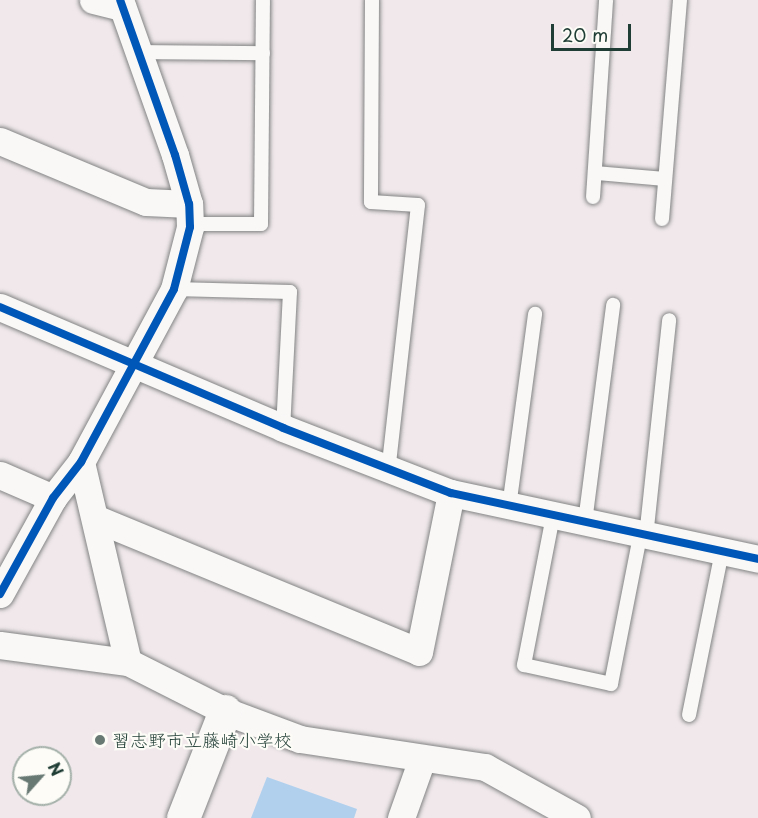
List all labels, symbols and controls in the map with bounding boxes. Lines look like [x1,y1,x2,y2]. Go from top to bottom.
scale bar [554,12,634,50]
text: 20 m [562,21,608,48]
place label: 習志野市立藤崎小学校 [112,729,292,751]
marker: 習志野市立藤崎小学校 [93,733,107,747]
north arrow [12,746,72,806]
text: N [43,758,70,780]

